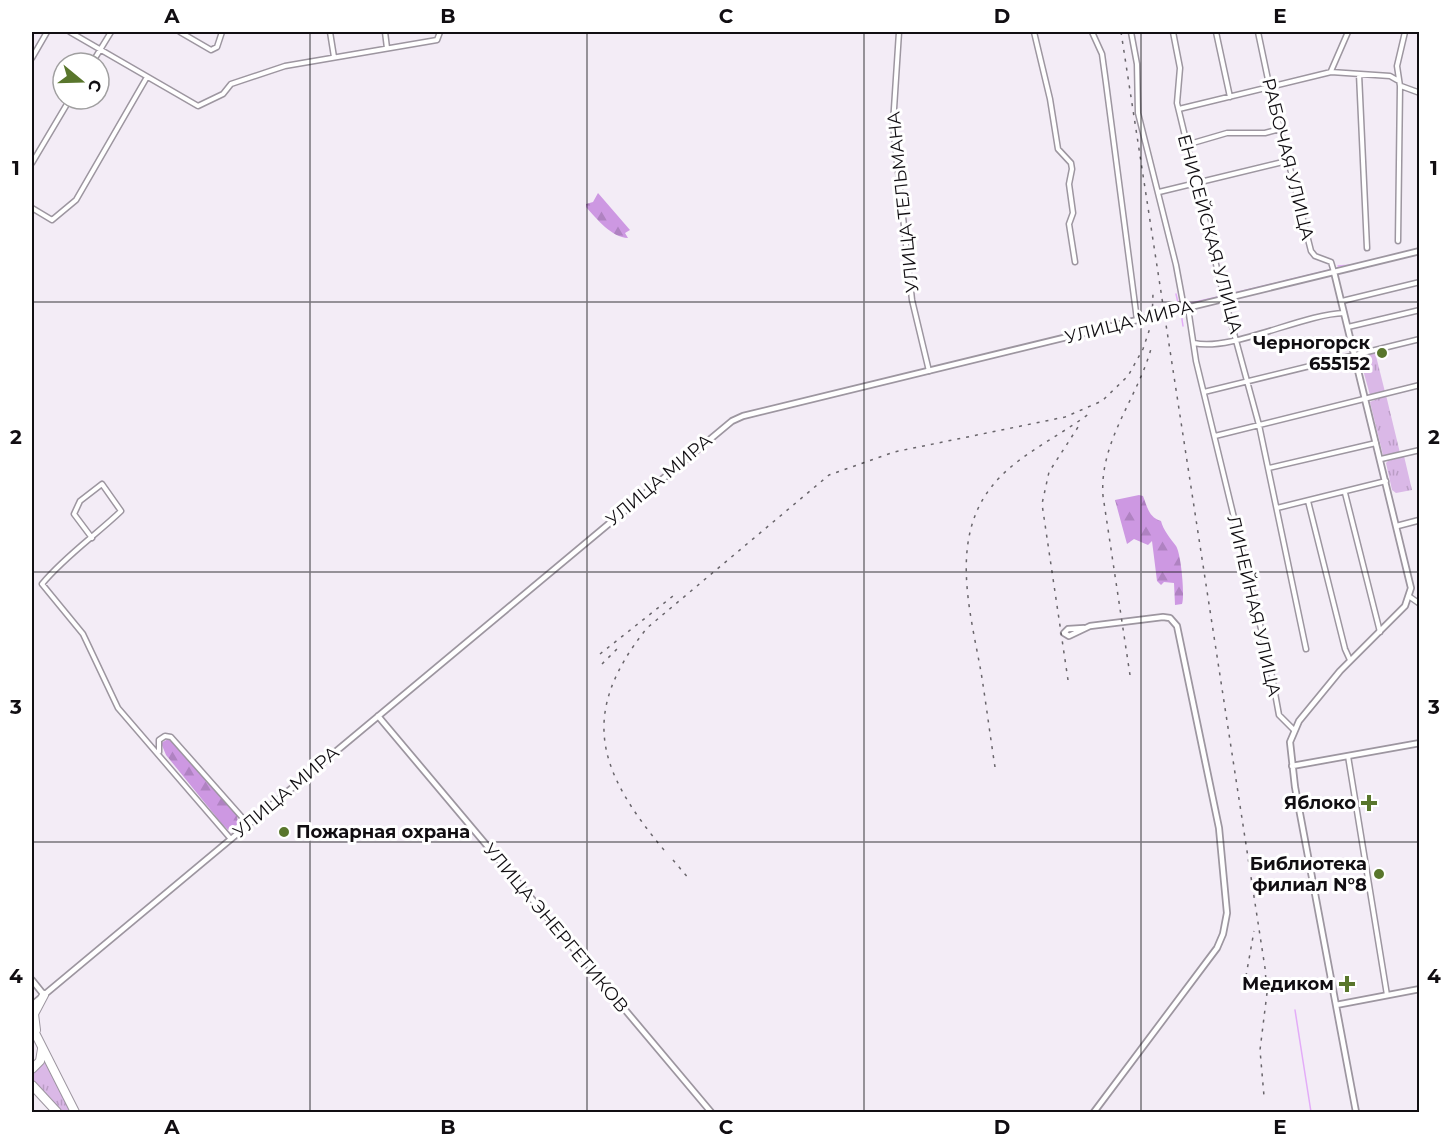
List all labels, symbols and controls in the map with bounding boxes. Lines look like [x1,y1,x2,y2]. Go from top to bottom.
text: A [163,4,180,28]
text: B [440,4,456,28]
text: C [719,4,734,28]
text: D [994,4,1010,28]
text: E [1273,4,1287,28]
north arrow [51,51,111,111]
street label: РАБОЧАЯ УЛИЦА [1257,76,1319,243]
text: С [84,77,106,95]
street label: УЛИЦА ТЕЛЬМАНА [882,110,923,294]
street label: ЕНИСЕЙСКАЯ УЛИЦА [1173,132,1247,337]
text: 1 [12,156,20,180]
text: 1 [1430,156,1438,180]
street label: УЛИЦА МИРА [1063,295,1196,349]
place label: Черногорск 655152 [1253,332,1370,375]
marker: Черногорск 655152 [1375,346,1389,360]
text: 2 [10,425,22,449]
text: 2 [1428,425,1440,449]
street label: УЛИЦА МИРА [602,429,717,531]
street label: ЛИНЕЙНАЯ УЛИЦА [1222,513,1286,699]
text: 3 [9,695,22,719]
text: 3 [1427,695,1440,719]
street label: УЛИЦА МИРА [229,741,344,843]
place label: Яблоко [1284,792,1356,814]
marker: Яблоко [1360,794,1378,812]
place label: Пожарная охрана [296,821,470,843]
marker: Пожарная охрана [277,825,291,839]
street label: УЛИЦА ЭНЕРГЕТИКОВ [479,839,633,1017]
place label: Библиотека филиал N°8 [1250,853,1367,896]
marker: Библиотека филиал N°8 [1372,867,1386,881]
text: 4 [9,964,23,988]
text: 4 [1427,964,1441,988]
place label: Медиком [1242,973,1334,995]
marker: Медиком [1338,975,1356,993]
text: A [163,1115,180,1139]
text: B [440,1115,456,1139]
text: C [719,1115,734,1139]
text: D [994,1115,1010,1139]
text: E [1273,1115,1287,1139]

